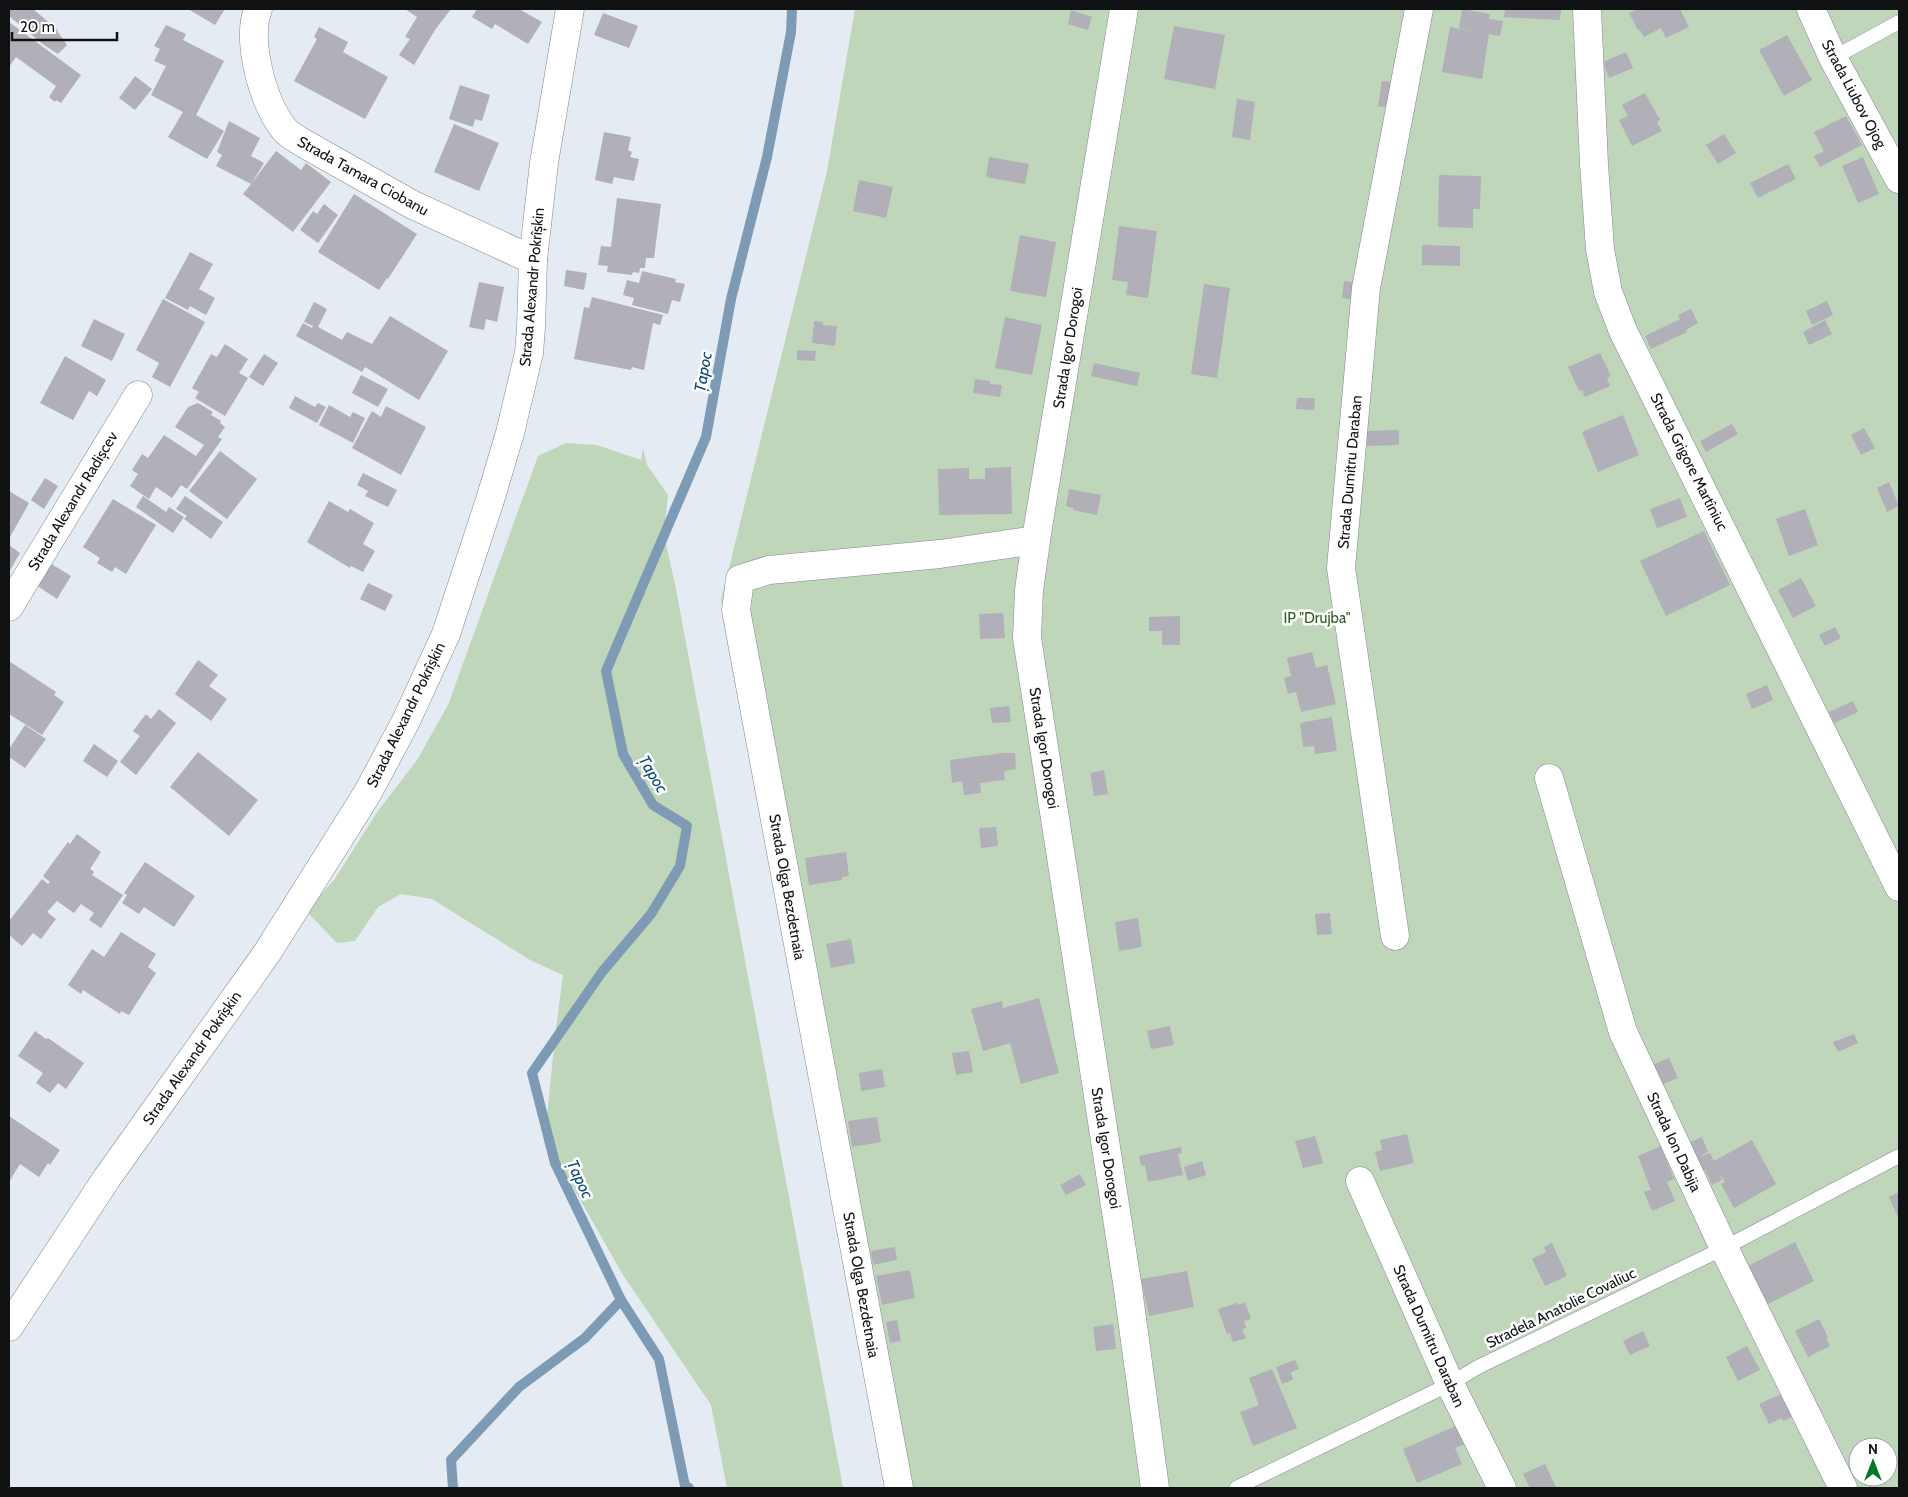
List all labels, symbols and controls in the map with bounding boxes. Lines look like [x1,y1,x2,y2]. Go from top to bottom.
scale bar [12,10,118,42]
text: 20 m [20,18,55,36]
street label: Strada Liubov Ojog [1818,37,1890,152]
street label: Strada Tamara Ciobanu [294,132,432,220]
street label: Strada Alexandr Pokrîșkin [516,207,549,367]
street label: Strada Igor Dorogoi [1050,286,1086,410]
water label: Țapoc [690,350,716,393]
street label: Strada Grigore Martîniuc [1646,390,1732,534]
street label: Strada Dumitru Daraban [1334,394,1366,550]
street label: Strada Alexandr Radișcev [24,428,123,574]
park label: IP "Drujba" [1283,609,1351,627]
street label: Strada Alexandr Pokrîșkin [363,639,450,791]
street label: Strada Igor Dorogoi [1026,686,1062,810]
water label: Țapoc [634,752,672,796]
street label: Strada Olga Bezdetnaia [765,813,809,962]
street label: Strada Alexandr Pokrîșkin [139,988,246,1129]
street label: Strada Igor Dorogoi [1088,1086,1124,1210]
street label: Strada Ion Dabija [1643,1089,1705,1195]
water label: Țapoc [563,1157,597,1202]
street label: Strada Olga Bezdetnaia [839,1211,883,1360]
street label: Strada Dumitru Daraban [1389,1262,1469,1410]
street label: Stradela Anatolie Covaliuc [1483,1264,1639,1352]
north arrow [1848,1437,1898,1487]
text: N [1868,1440,1878,1458]

